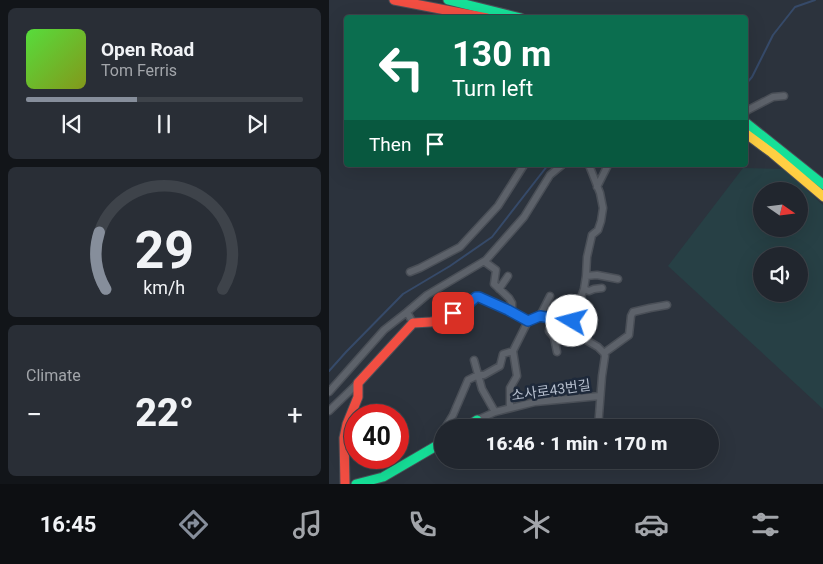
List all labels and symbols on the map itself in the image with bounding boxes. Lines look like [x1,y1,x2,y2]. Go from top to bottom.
north arrow [753,182,808,238]
pin [432,292,474,334]
position arrow [545,294,597,346]
street label: 소사로43번길 [510,377,592,403]
speed limit sign: 40 [344,404,409,469]

